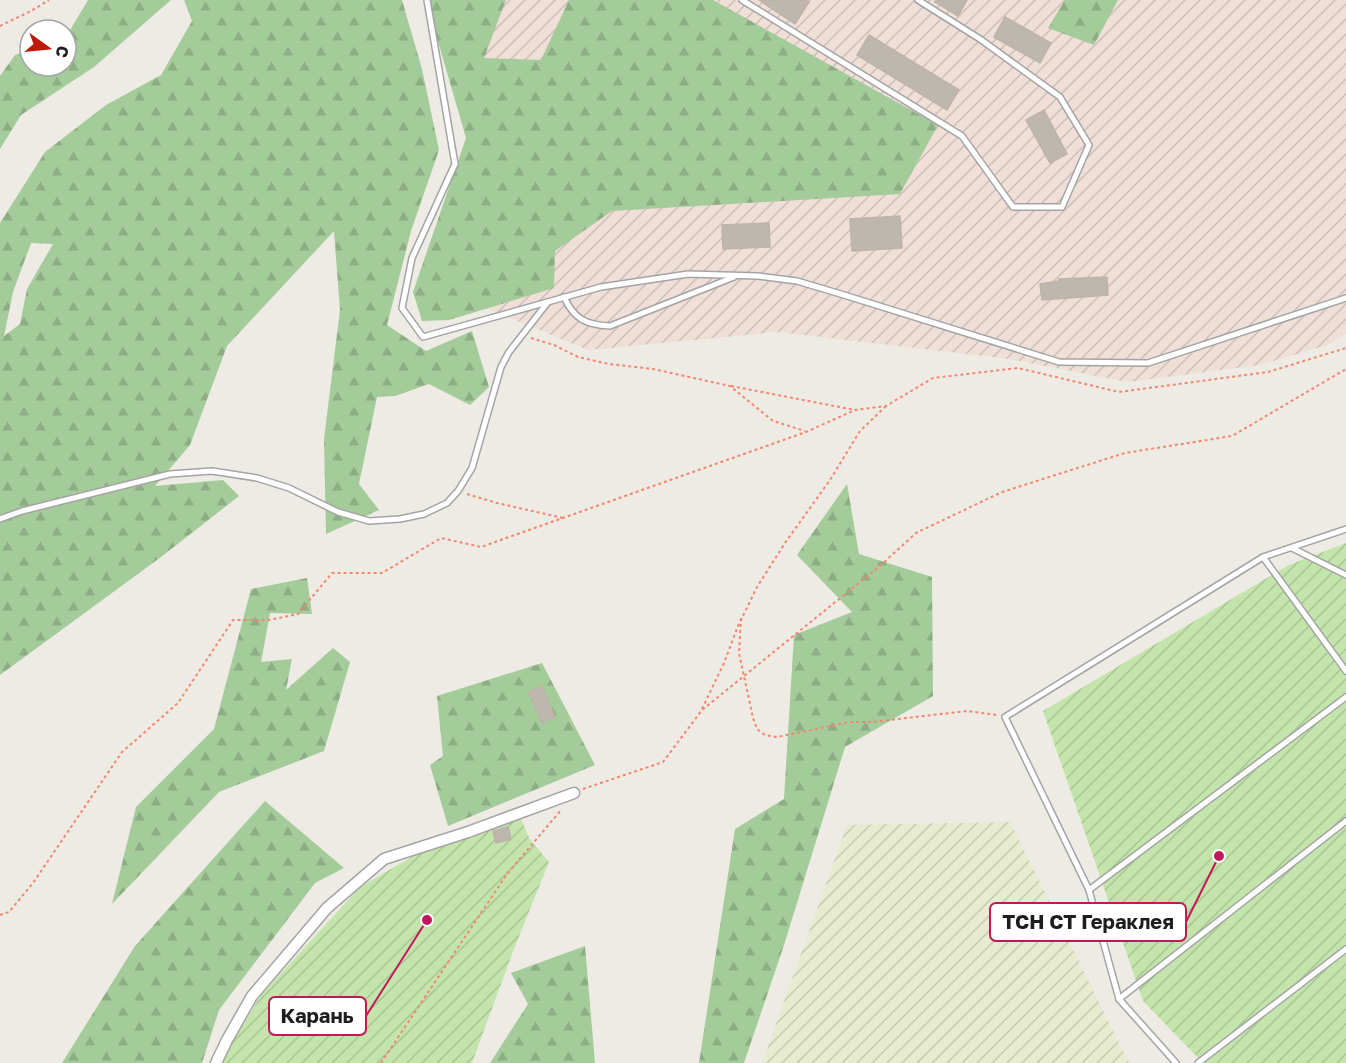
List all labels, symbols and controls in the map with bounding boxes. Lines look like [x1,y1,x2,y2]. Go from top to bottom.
north arrow [18,18,78,78]
text: С [51,44,74,60]
callout: ТСН СТ Гераклея [990,903,1186,941]
text: ТСН СТ Гераклея [1002,909,1174,933]
callout: Карань [269,997,366,1035]
text: Карань [280,1003,354,1027]

